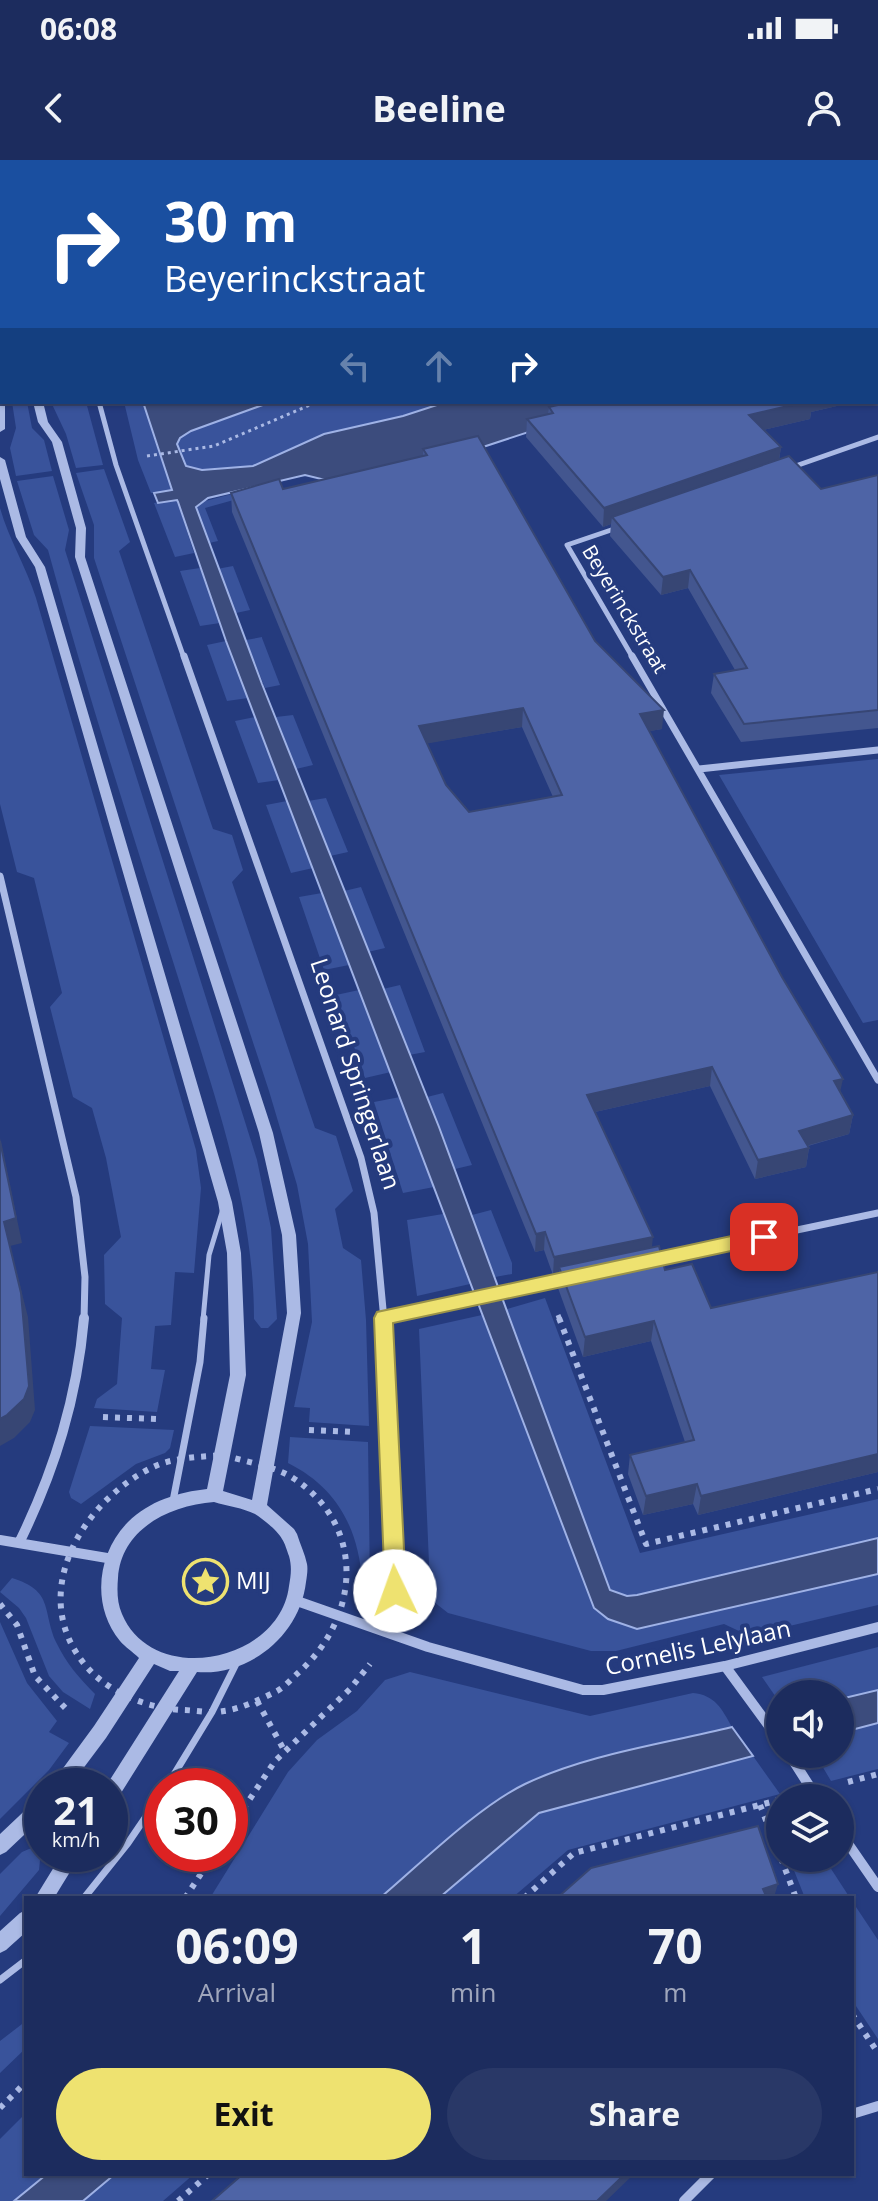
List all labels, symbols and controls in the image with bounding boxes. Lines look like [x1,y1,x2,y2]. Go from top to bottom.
text: 06:08 [40,8,117,49]
text: Beeline [372,84,506,133]
icon: back [32,86,76,130]
icon: person [802,86,846,130]
text: 30 m [164,182,298,258]
icon: right [32,192,136,296]
text: Beyerinckstraat [164,254,425,303]
icon: left [333,344,377,388]
icon: ahead [417,344,461,388]
icon: right [501,344,545,388]
street label: Beyerinckstraat [576,540,674,678]
street label: Leonard Springerlaan [303,954,409,1193]
pin [730,1203,798,1271]
icon: arrive [742,1215,786,1259]
position arrow [353,1549,437,1633]
place icon: MIJ [181,1557,229,1605]
place label: MIJ [236,1563,271,1596]
street label: Cornelis Lelylaan [602,1611,794,1682]
map controls [766,1680,854,1872]
button: sound [766,1680,854,1768]
speed limit sign: 30 [144,1768,248,1872]
text: 21 [53,1782,99,1837]
button: layers [766,1784,854,1872]
text: km/h [52,1826,100,1853]
text: 06:09 [175,1913,299,1978]
text: 1 [460,1913,487,1978]
text: 70 [648,1913,703,1978]
text: Arrival [198,1974,276,2010]
text: min [450,1974,497,2010]
text: m [663,1974,687,2010]
button: Exit [56,2068,431,2160]
button: Share [447,2068,822,2160]

